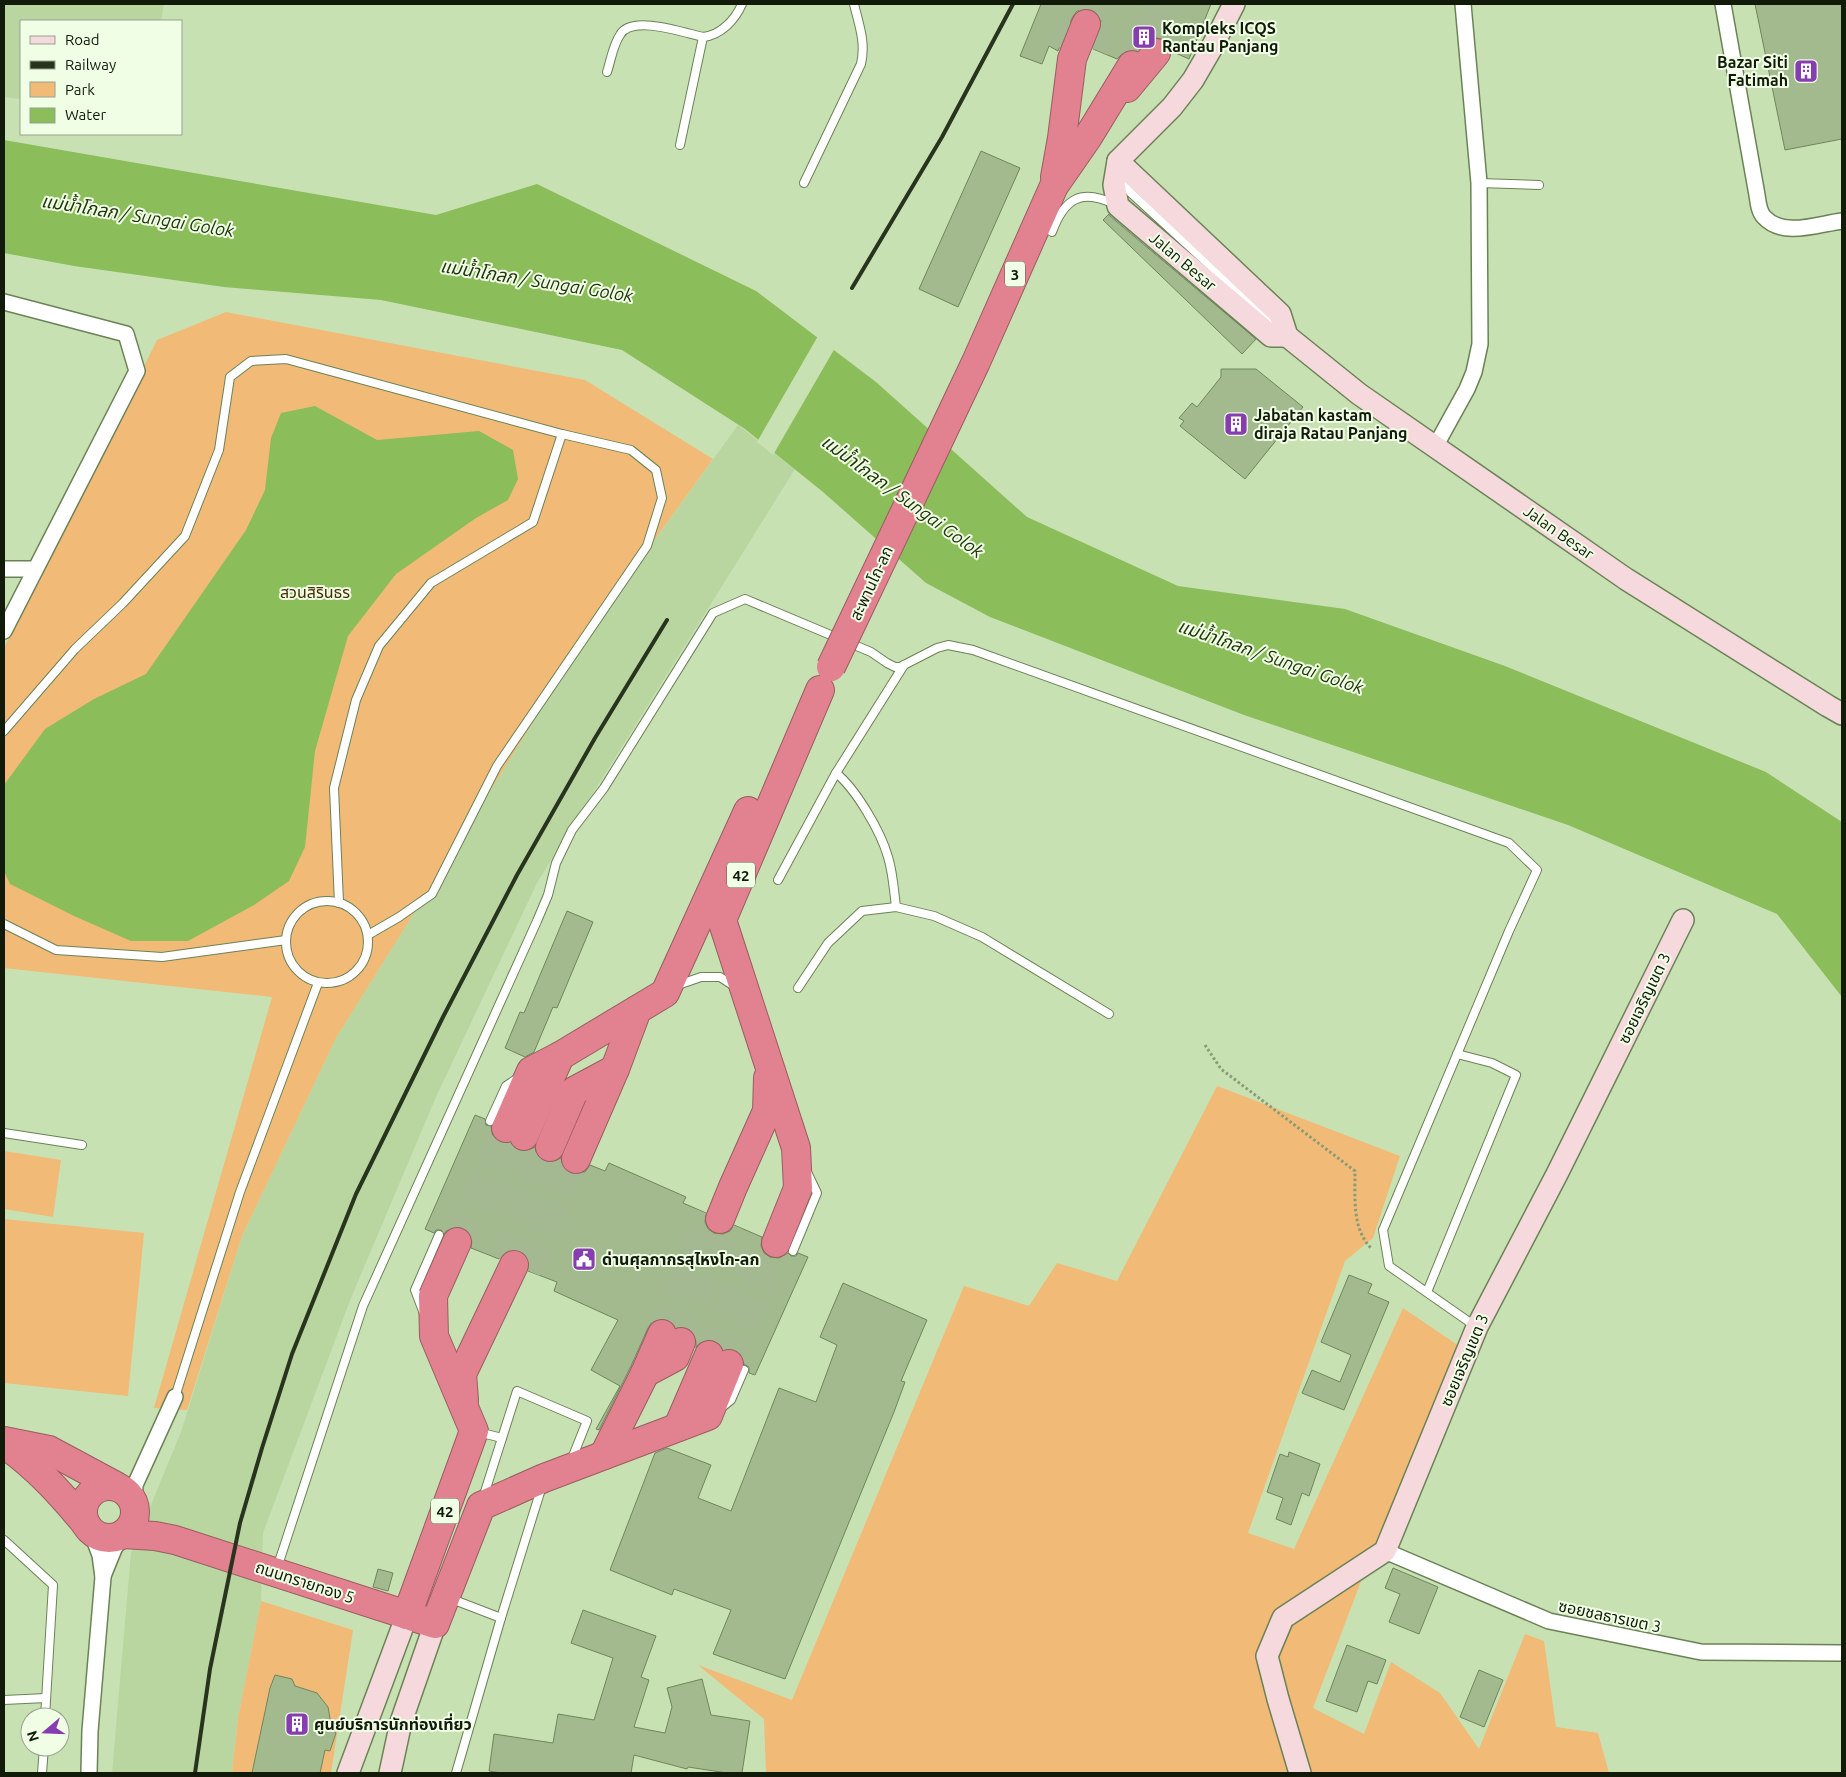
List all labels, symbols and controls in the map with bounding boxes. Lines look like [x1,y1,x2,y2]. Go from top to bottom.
place label: Kompleks ICQS Rantau Panjang [1162,19,1279,55]
legend [20,20,182,135]
building icon: Kompleks ICQS Rantau Panjang [1131,24,1157,50]
text: Road [65,31,100,48]
place label: Bazar Siti Fatimah [1717,53,1788,89]
text: Railway [65,56,116,73]
building icon: Bazar Siti Fatimah [1793,58,1819,84]
text: Park [65,81,95,98]
text: Water [65,106,106,123]
water label: แม่น้ำโกลก / Sungai Golok [40,188,237,240]
street label: Jalan Besar [1146,228,1220,294]
water label: แม่น้ำโกลก / Sungai Golok [439,253,636,305]
road number: 3 [1005,262,1025,286]
place label: Jabatan kastam diraja Ratau Panjang [1254,406,1408,442]
building icon: Jabatan kastam diraja Ratau Panjang [1223,411,1249,437]
water label: แม่น้ำโกลก / Sungai Golok [818,429,990,562]
street label: Jalan Besar [1520,501,1598,563]
street label: สะพานโก-ลก [846,543,896,623]
park label: สวนสิรินธร [280,583,350,601]
water label: แม่น้ำโกลก / Sungai Golok [1176,613,1368,697]
road number: 42 [727,862,755,888]
street label: ซอยเจริญเขต 3 [1614,950,1674,1046]
public building icon: ด่านศุลกากรสุไหงโก-ลก [571,1246,597,1272]
place label: ด่านศุลกากรสุไหงโก-ลก [602,1250,759,1269]
street label: ซอยเจริญเขต 3 [1436,1311,1492,1409]
road number: 42 [431,1498,459,1524]
street label: ถนนทรายทอง 5 [253,1558,357,1606]
street label: ซอยชลธารเขต 3 [1557,1596,1663,1636]
north arrow [20,1707,70,1757]
building icon: ศูนย์บริการนักท่องเที่ยว [284,1711,310,1737]
place label: ศูนย์บริการนักท่องเที่ยว [314,1713,472,1735]
text: N [23,1729,42,1744]

